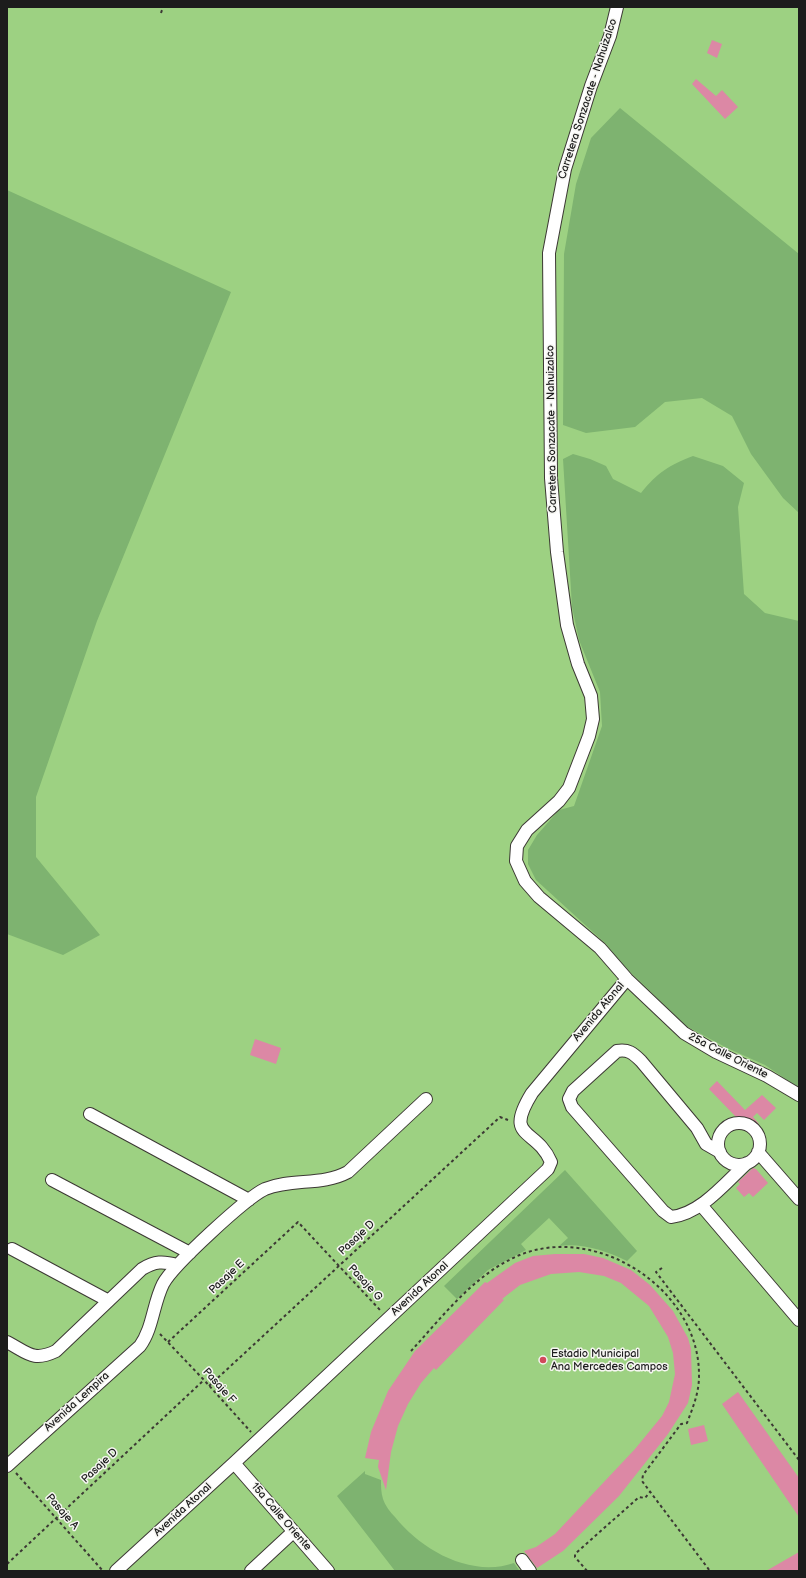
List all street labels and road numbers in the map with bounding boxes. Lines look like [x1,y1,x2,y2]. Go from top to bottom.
street label: Carretera Sonzacate - Nahuizalco [556,17,620,181]
street label: Carretera Sonzacate - Nahuizalco [544,345,560,513]
street label: Avenida Atonal [570,980,628,1044]
street label: 25a Calle Oriente [686,1030,770,1082]
street label: Pasaje D [336,1218,378,1258]
street label: Pasaje E [207,1257,247,1297]
street label: Avenida Atonal [389,1259,451,1319]
street label: Pasaje G [345,1262,385,1304]
street label: Pasaje F [200,1366,238,1406]
street label: Avenida Lempira [42,1369,112,1435]
street label: Pasaje D [79,1446,121,1486]
street label: 15a Calle Oriente [248,1480,314,1554]
street label: Avenida Atonal [151,1481,215,1539]
street label: Pasaje A [43,1491,81,1533]

